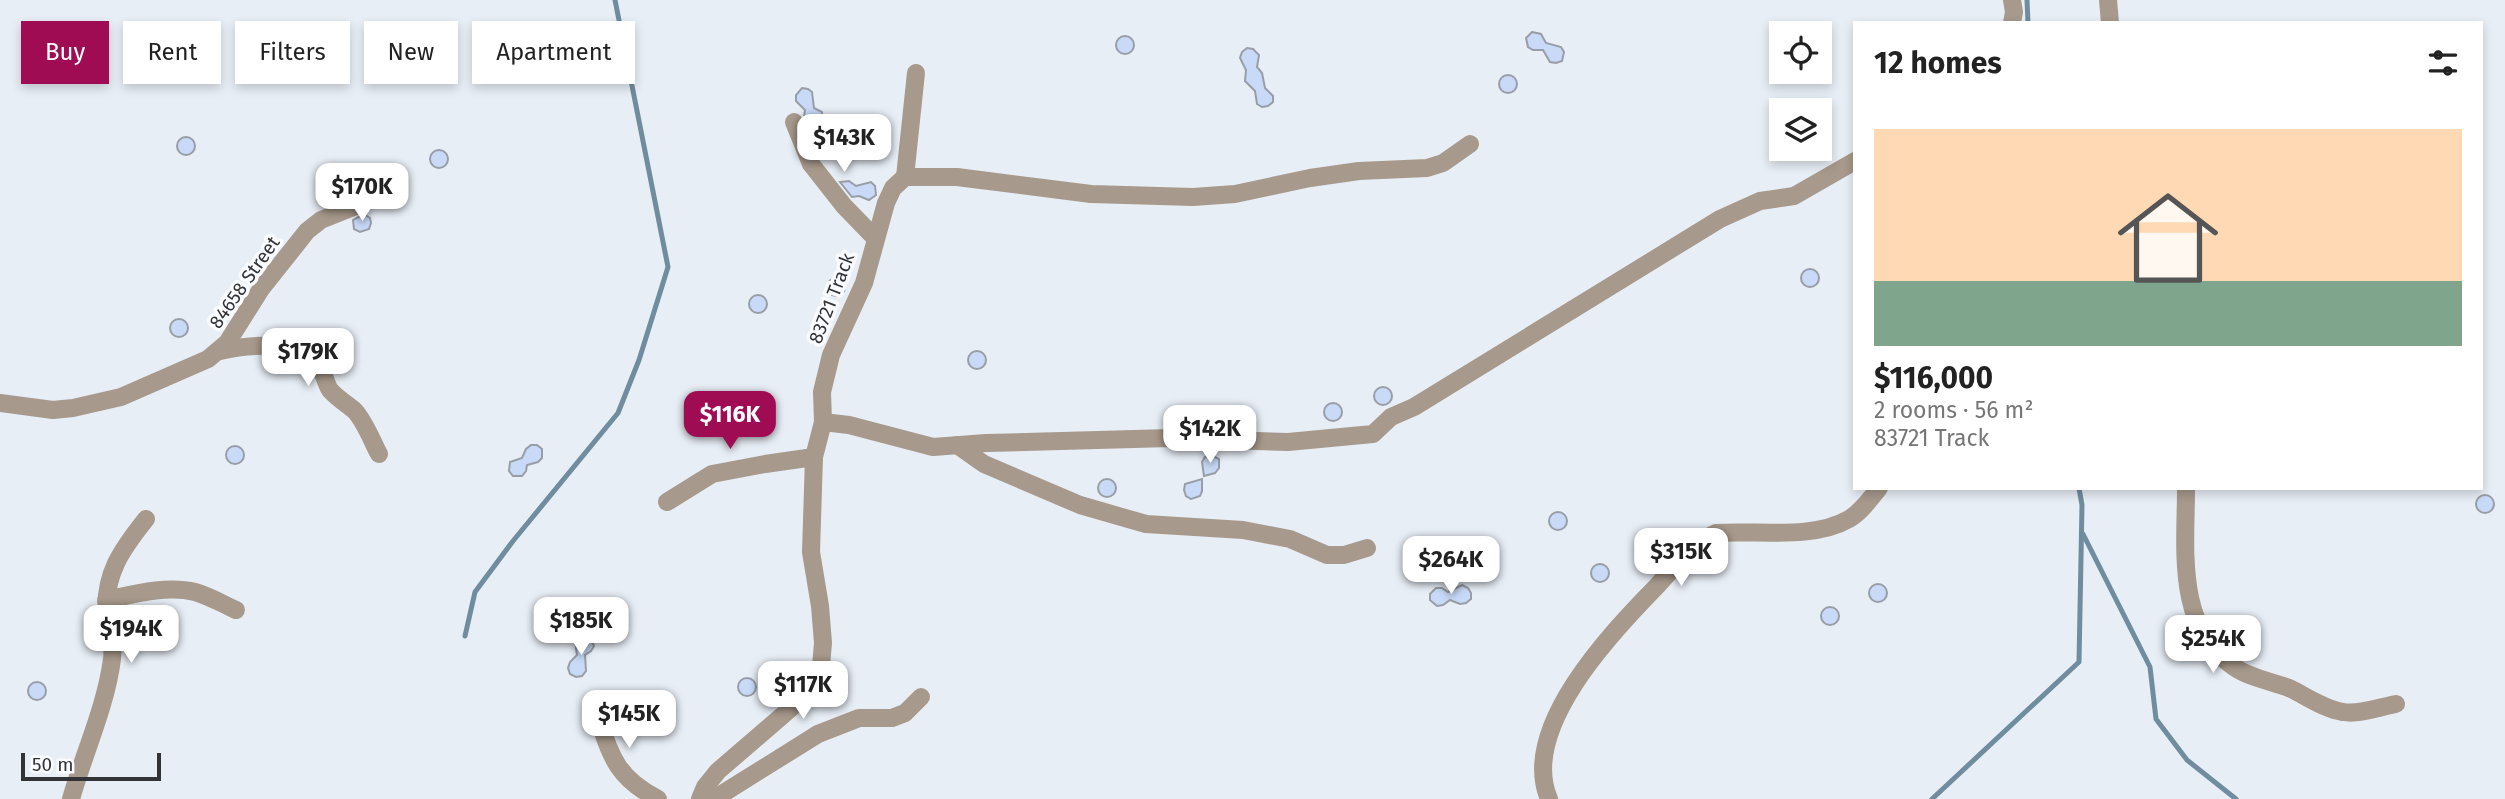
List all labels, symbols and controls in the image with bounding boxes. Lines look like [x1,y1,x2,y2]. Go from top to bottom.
chip: Buy [21,21,109,84]
chip: Rent [123,21,221,84]
chip: Filters [235,21,350,84]
chip: New [364,21,458,84]
chip: Apartment [472,21,635,84]
map controls [1769,21,1832,161]
button: locate [1769,21,1832,84]
icon: filters [2424,44,2462,82]
text: 12 homes [1874,45,2002,81]
button: layers [1769,98,1832,161]
pin: $143K [795,114,893,174]
text: $143K [813,123,875,151]
pin: $170K [313,164,411,223]
text: $170K [332,172,393,200]
icon: home [2105,175,2231,301]
street label: 84658 Street [204,232,285,333]
street label: 83721 Track [804,249,859,347]
pin: $179K [259,328,357,388]
text: $179K [278,337,338,365]
text: $116,000 [1874,360,1993,396]
pin: $116K [681,392,779,451]
text: 2 rooms · 56 m² [1874,396,2033,424]
text: $116K [700,400,760,428]
pin: $142K [1161,406,1259,465]
text: $142K [1179,414,1241,442]
text: 83721 Track [1874,424,1989,452]
pin: $315K [1632,528,1730,588]
pin: $264K [1402,536,1500,596]
text: $315K [1650,537,1712,565]
text: $264K [1419,545,1483,573]
pin: $185K [532,598,630,657]
pin: $194K [82,606,180,665]
text: $185K [550,606,612,634]
text: $194K [100,614,162,642]
pin: $254K [2164,616,2262,675]
text: $254K [2181,624,2245,652]
pin: $117K [754,662,852,721]
text: $117K [774,670,832,698]
pin: $145K [580,690,678,750]
text: $145K [598,699,660,727]
scale bar [21,750,161,782]
text: 50 m [32,753,73,776]

